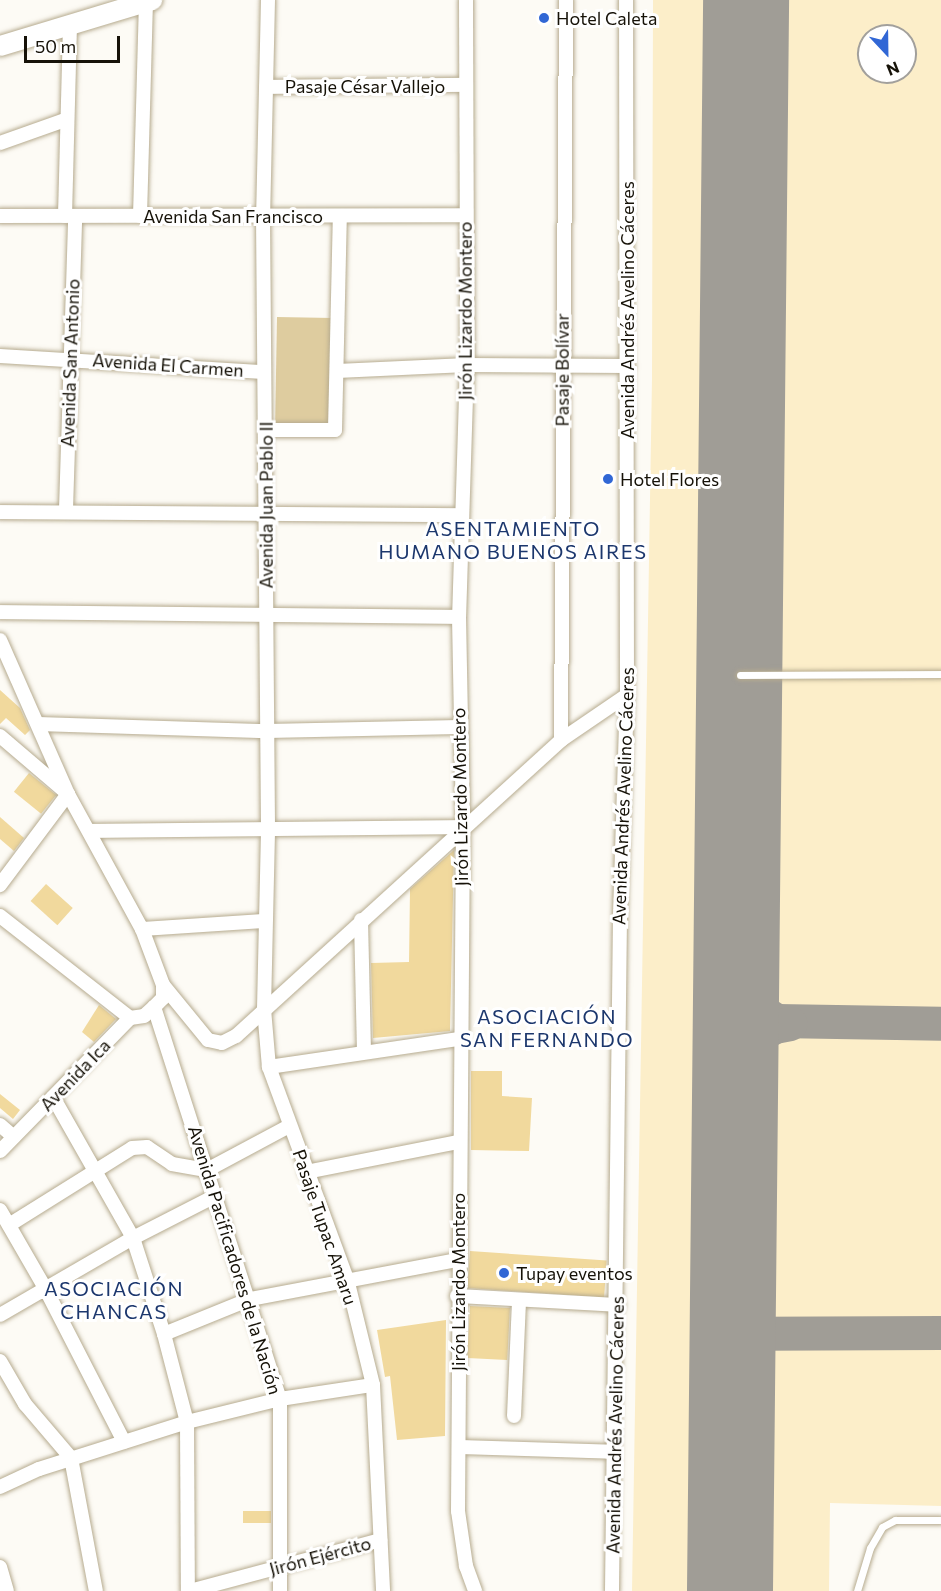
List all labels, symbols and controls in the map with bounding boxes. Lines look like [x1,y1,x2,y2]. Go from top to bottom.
place label: Hotel Caleta [556,7,657,29]
marker: Hotel Caleta [537,11,551,25]
scale bar [27,24,123,62]
north arrow [857,24,917,84]
text: 50 m [35,35,76,57]
text: N [884,58,902,80]
street label: Pasaje César Vallejo [285,75,445,97]
street label: Avenida Andrés Avelino Cáceres [616,181,638,439]
street label: Avenida San Francisco [143,205,323,227]
street label: Jirón Lizardo Montero [454,222,476,400]
street label: Avenida San Antonio [56,278,84,448]
street label: Pasaje Bolívar [551,313,573,427]
street label: Avenida El Carmen [92,349,244,381]
street label: Avenida Juan Pablo II [255,422,277,588]
place label: Hotel Flores [620,468,719,490]
marker: Hotel Flores [601,472,615,486]
district label: ASENTAMIENTO HUMANO BUENOS AIRES [379,516,647,563]
street label: Avenida Andrés Avelino Cáceres [608,667,638,925]
street label: Jirón Lizardo Montero [448,707,472,887]
district label: ASOCIACIÓN SAN FERNANDO [460,1004,634,1051]
street label: Avenida Ica [35,1035,115,1115]
street label: Avenida Pacificadores de la Nación [184,1123,286,1397]
street label: Pasaje Tupac Amaru [288,1146,362,1308]
street label: Jirón Lizardo Montero [447,1193,469,1371]
place label: Tupay eventos [516,1262,633,1284]
marker: Tupay eventos [497,1266,511,1280]
district label: ASOCIACIÓN CHANCAS [44,1277,184,1324]
street label: Avenida Andrés Avelino Cáceres [602,1296,628,1554]
street label: Jirón Ejército [267,1532,373,1580]

